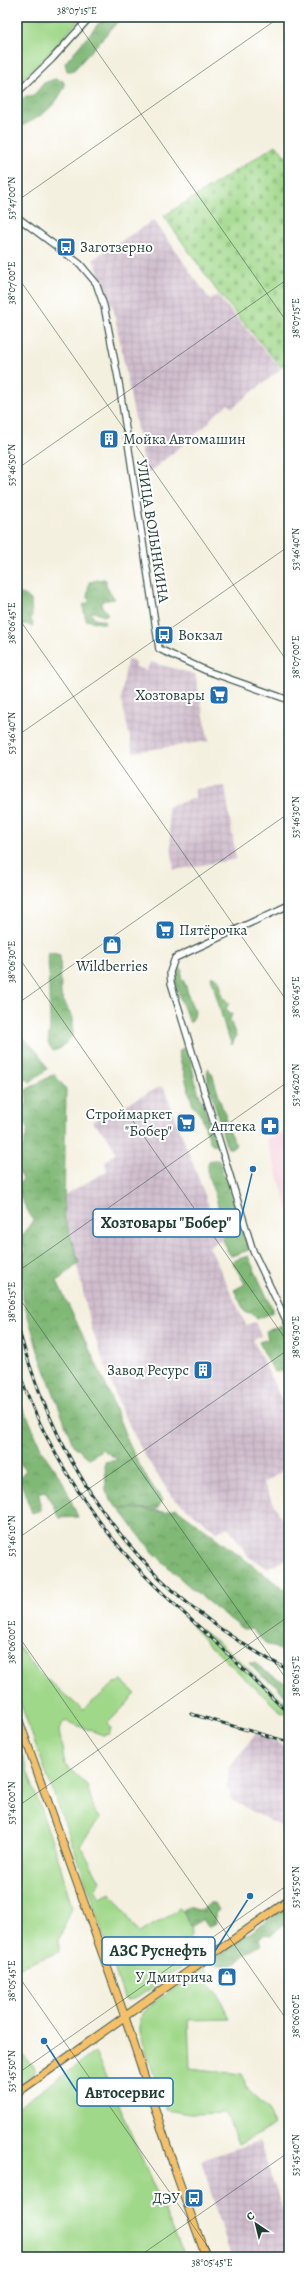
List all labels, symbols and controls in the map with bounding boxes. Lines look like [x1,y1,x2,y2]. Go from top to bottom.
text: 38°07'15"E [57,4,97,17]
text: 53°47'00"N [5,177,18,219]
bus stop icon: Заготзерно [55,236,77,258]
place label: Заготзерно [80,237,153,257]
text: 38°07'00"E [5,261,18,304]
text: 38°07'15"E [289,298,302,338]
building icon: Мойка Автомашин [98,428,120,450]
place label: Мойка Автомашин [123,429,246,449]
text: 53°46'50"N [5,444,18,486]
street label: УЛИЦА ВОЛЫНКИНА [132,458,174,604]
text: 53°46'40"N [289,528,302,570]
text: 38°06'45"E [5,602,18,644]
bus stop icon: Вокзал [153,624,175,646]
place label: Вокзал [178,625,223,645]
text: 38°07'00"E [289,635,302,678]
supermarket icon: Хозтовары [208,684,230,706]
place label: Хозтовары [135,685,205,705]
text: 53°46'40"N [5,712,18,754]
text: 53°46'30"N [289,796,302,838]
supermarket icon: Пятёрочка [154,919,176,941]
place label: Пятёрочка [179,920,248,940]
shop icon: Wildberries [101,934,123,956]
text: 38°06'30"E [5,941,18,983]
place label: Wildberries [75,956,148,976]
text: 38°06'45"E [289,976,302,1018]
text: 53°46'20"N [289,1064,302,1106]
place label: Строймаркет "Бобер" [86,1104,172,1141]
supermarket icon: Строймаркет "Бобер" [175,1112,197,1134]
pharmacy icon: Аптека [259,1115,281,1137]
place label: Аптека [210,1116,256,1136]
callout: Хозтовары "Бобер" [93,1209,240,1237]
text: Хозтовары "Бобер" [101,1212,231,1234]
text: 38°06'15"E [5,1282,18,1322]
text: 38°06'30"E [289,1316,302,1358]
building icon: Завод Ресурс [192,1359,214,1381]
place label: Завод Ресурс [107,1360,189,1380]
text: 53°46'10"N [5,1515,18,1557]
text: 38°06'00"E [5,1620,18,1664]
text: 38°06'15"E [289,1656,302,1696]
text: 53°46'00"N [5,1781,18,1825]
text: 53°45'50"N [289,1866,302,1908]
callout: АЗС Руснефть [102,1937,215,1965]
text: АЗС Руснефть [108,1940,207,1962]
text: 38°05'45"E [5,1960,18,2002]
shop icon: У Дмитрича [216,1966,238,1988]
place label: У Дмитрича [135,1967,213,1987]
text: 38°06'00"E [289,1994,302,2038]
text: 53°45'50"N [5,2050,18,2092]
callout: Автосервис [77,2078,173,2106]
text: Автосервис [84,2082,165,2104]
text: 53°45'40"N [289,2134,302,2176]
bus stop icon: ДЭУ [183,2187,205,2209]
place label: ДЭУ [152,2188,180,2208]
north arrow [236,2204,276,2244]
text: С [243,2208,258,2224]
text: 38°05'45"E [191,2256,233,2269]

